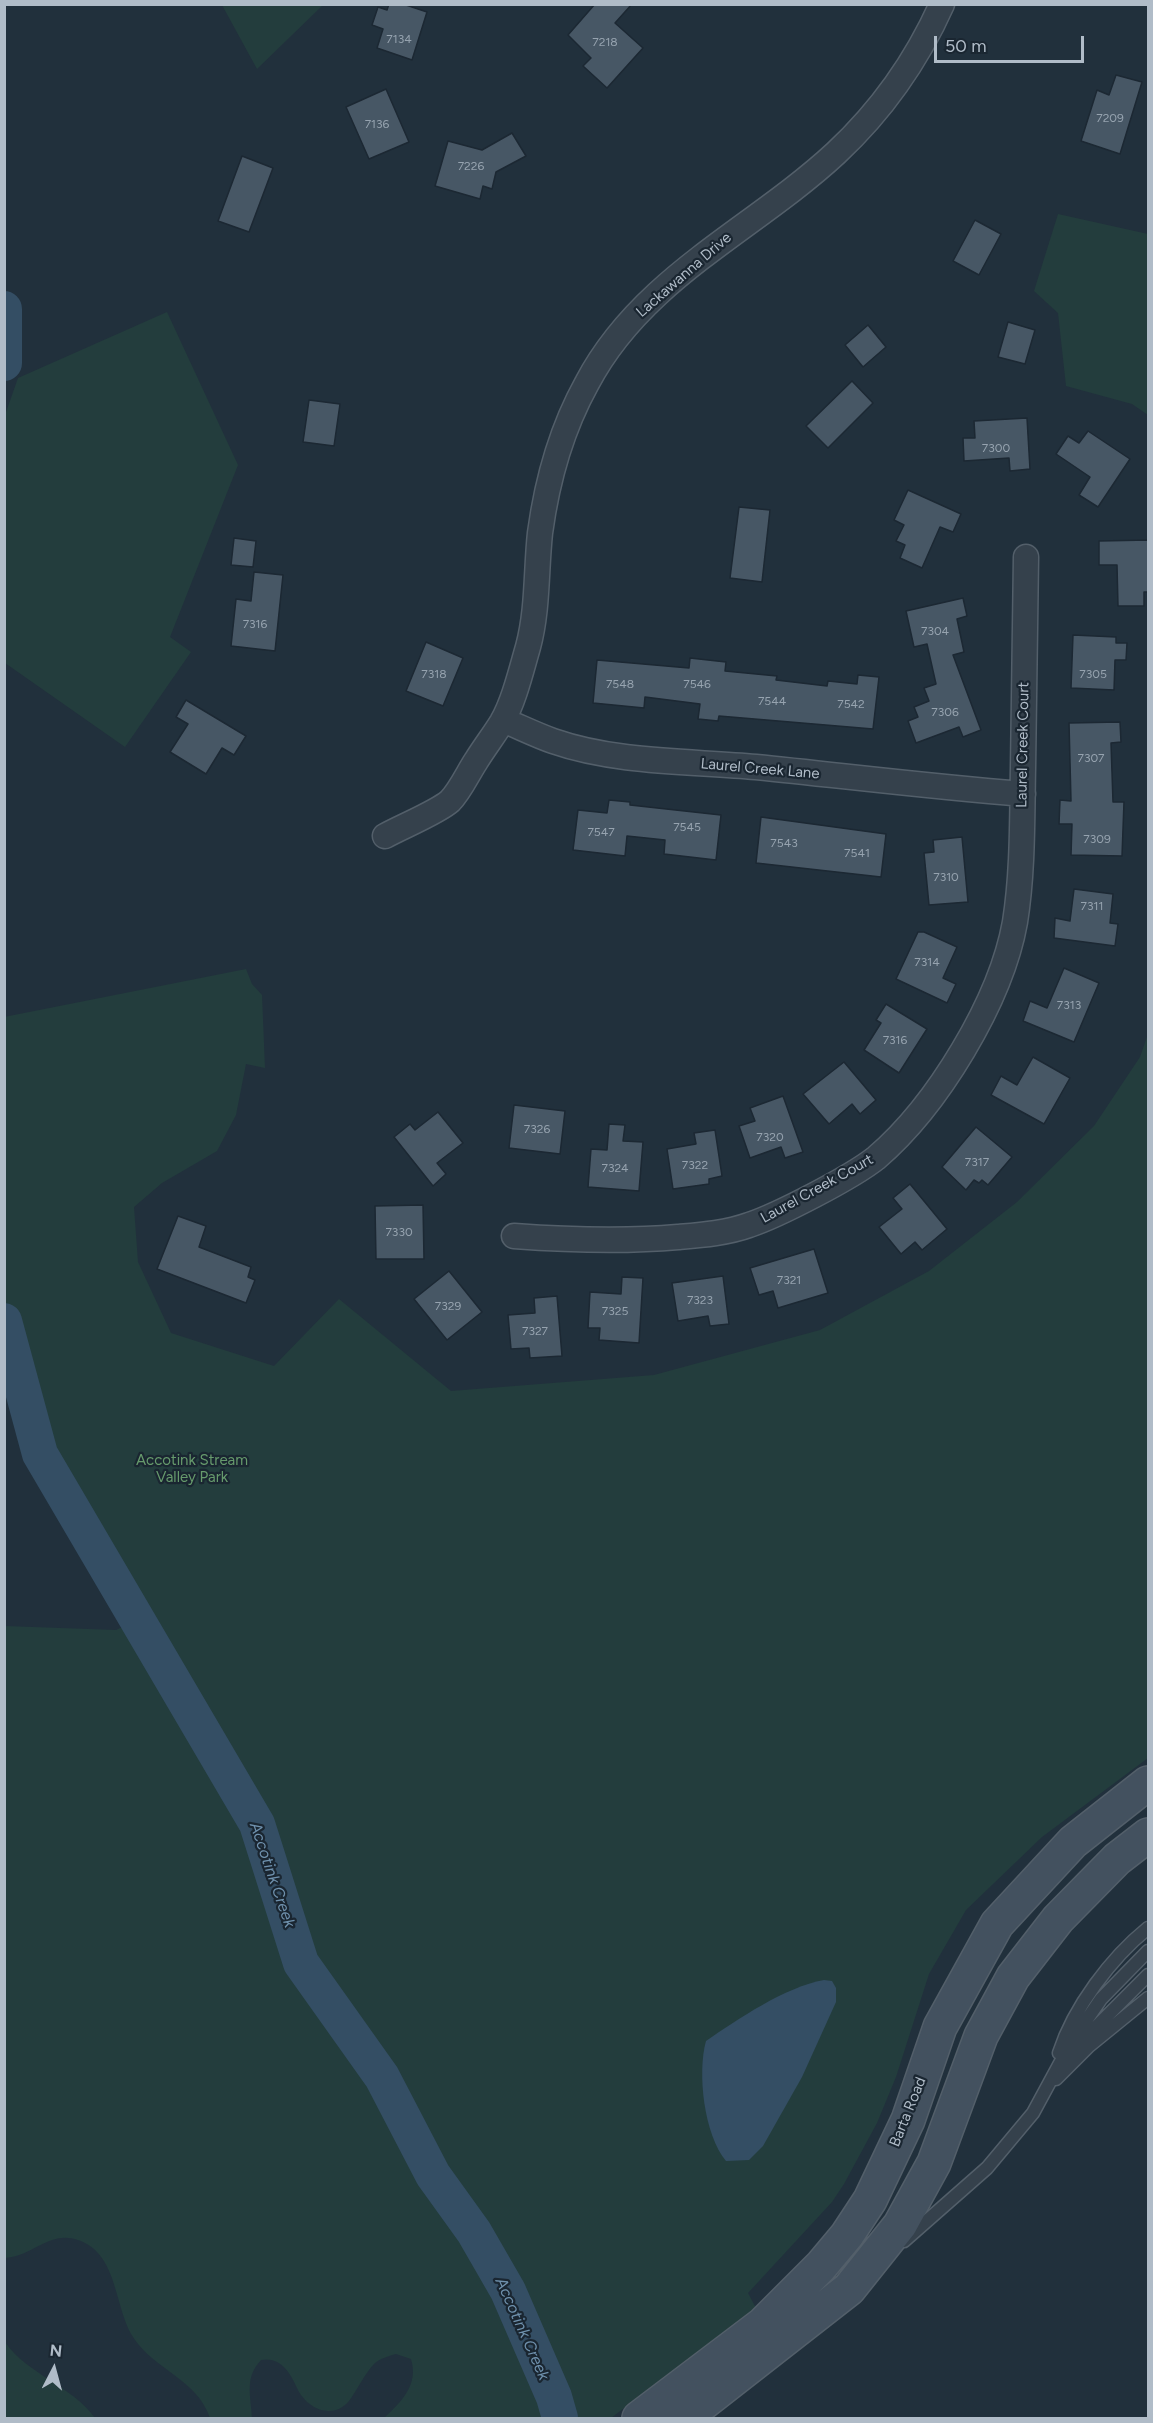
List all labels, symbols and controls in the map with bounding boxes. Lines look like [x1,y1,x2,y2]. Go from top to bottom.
scale bar [937,24,1087,62]
house number: 7134 [386,32,412,46]
house number: 7218 [592,35,618,49]
text: 50 m [945,35,987,57]
house number: 7209 [1096,111,1124,125]
house number: 7136 [365,117,389,131]
house number: 7226 [458,159,484,173]
street label: Lackawanna Drive [633,229,735,321]
house number: 7300 [982,441,1010,455]
house number: 7316 [243,617,267,631]
house number: 7304 [921,624,949,638]
house number: 7318 [421,667,447,681]
house number: 7305 [1079,667,1107,681]
house number: 7548 [606,677,634,691]
house number: 7546 [683,677,711,691]
street label: Laurel Creek Court [1013,682,1033,808]
house number: 7544 [758,694,786,708]
house number: 7542 [837,697,865,711]
house number: 7306 [931,705,959,719]
house number: 7307 [1077,751,1105,765]
street label: Laurel Creek Lane [700,755,820,783]
house number: 7545 [673,820,701,834]
house number: 7547 [587,825,615,839]
house number: 7309 [1083,832,1111,846]
house number: 7543 [770,836,798,850]
house number: 7541 [844,846,870,860]
house number: 7310 [933,870,959,884]
house number: 7311 [1081,899,1103,913]
house number: 7314 [914,955,940,969]
house number: 7313 [1057,998,1081,1012]
house number: 7316 [883,1033,907,1047]
house number: 7326 [524,1122,550,1136]
house number: 7320 [756,1130,784,1144]
street label: Laurel Creek Court [758,1151,876,1227]
house number: 7317 [965,1155,989,1169]
house number: 7322 [682,1158,708,1172]
house number: 7324 [601,1161,629,1175]
house number: 7330 [385,1225,413,1239]
house number: 7321 [777,1273,801,1287]
house number: 7323 [687,1293,713,1307]
house number: 7329 [435,1299,461,1313]
house number: 7325 [602,1304,628,1318]
house number: 7327 [522,1324,548,1338]
park label: Accotink Stream Valley Park [136,1452,248,1487]
water label: Accotink Creek [245,1820,299,1930]
street label: Barta Road [886,2075,930,2149]
water label: Accotink Creek [491,2275,553,2383]
north arrow [24,2339,84,2399]
text: N [49,2341,63,2361]

